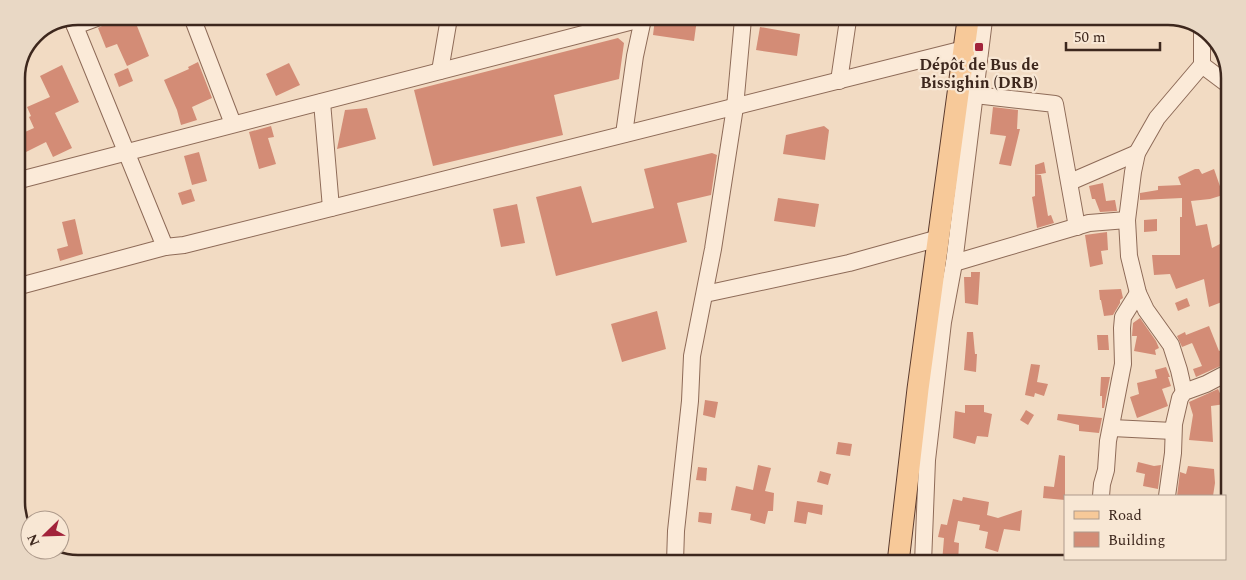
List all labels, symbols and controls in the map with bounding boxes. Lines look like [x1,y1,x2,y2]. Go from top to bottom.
scale bar [1066,20,1160,52]
text: 50 m [1074,26,1106,49]
marker: Dépôt de Bus de Bissighin (DRB) [973,41,985,53]
place label: Dépôt de Bus de Bissighin (DRB) [919,53,1039,95]
legend [1064,495,1226,560]
text: Road [1108,504,1142,527]
north arrow [20,510,70,560]
text: Building [1108,529,1165,552]
text: N [22,531,45,549]

